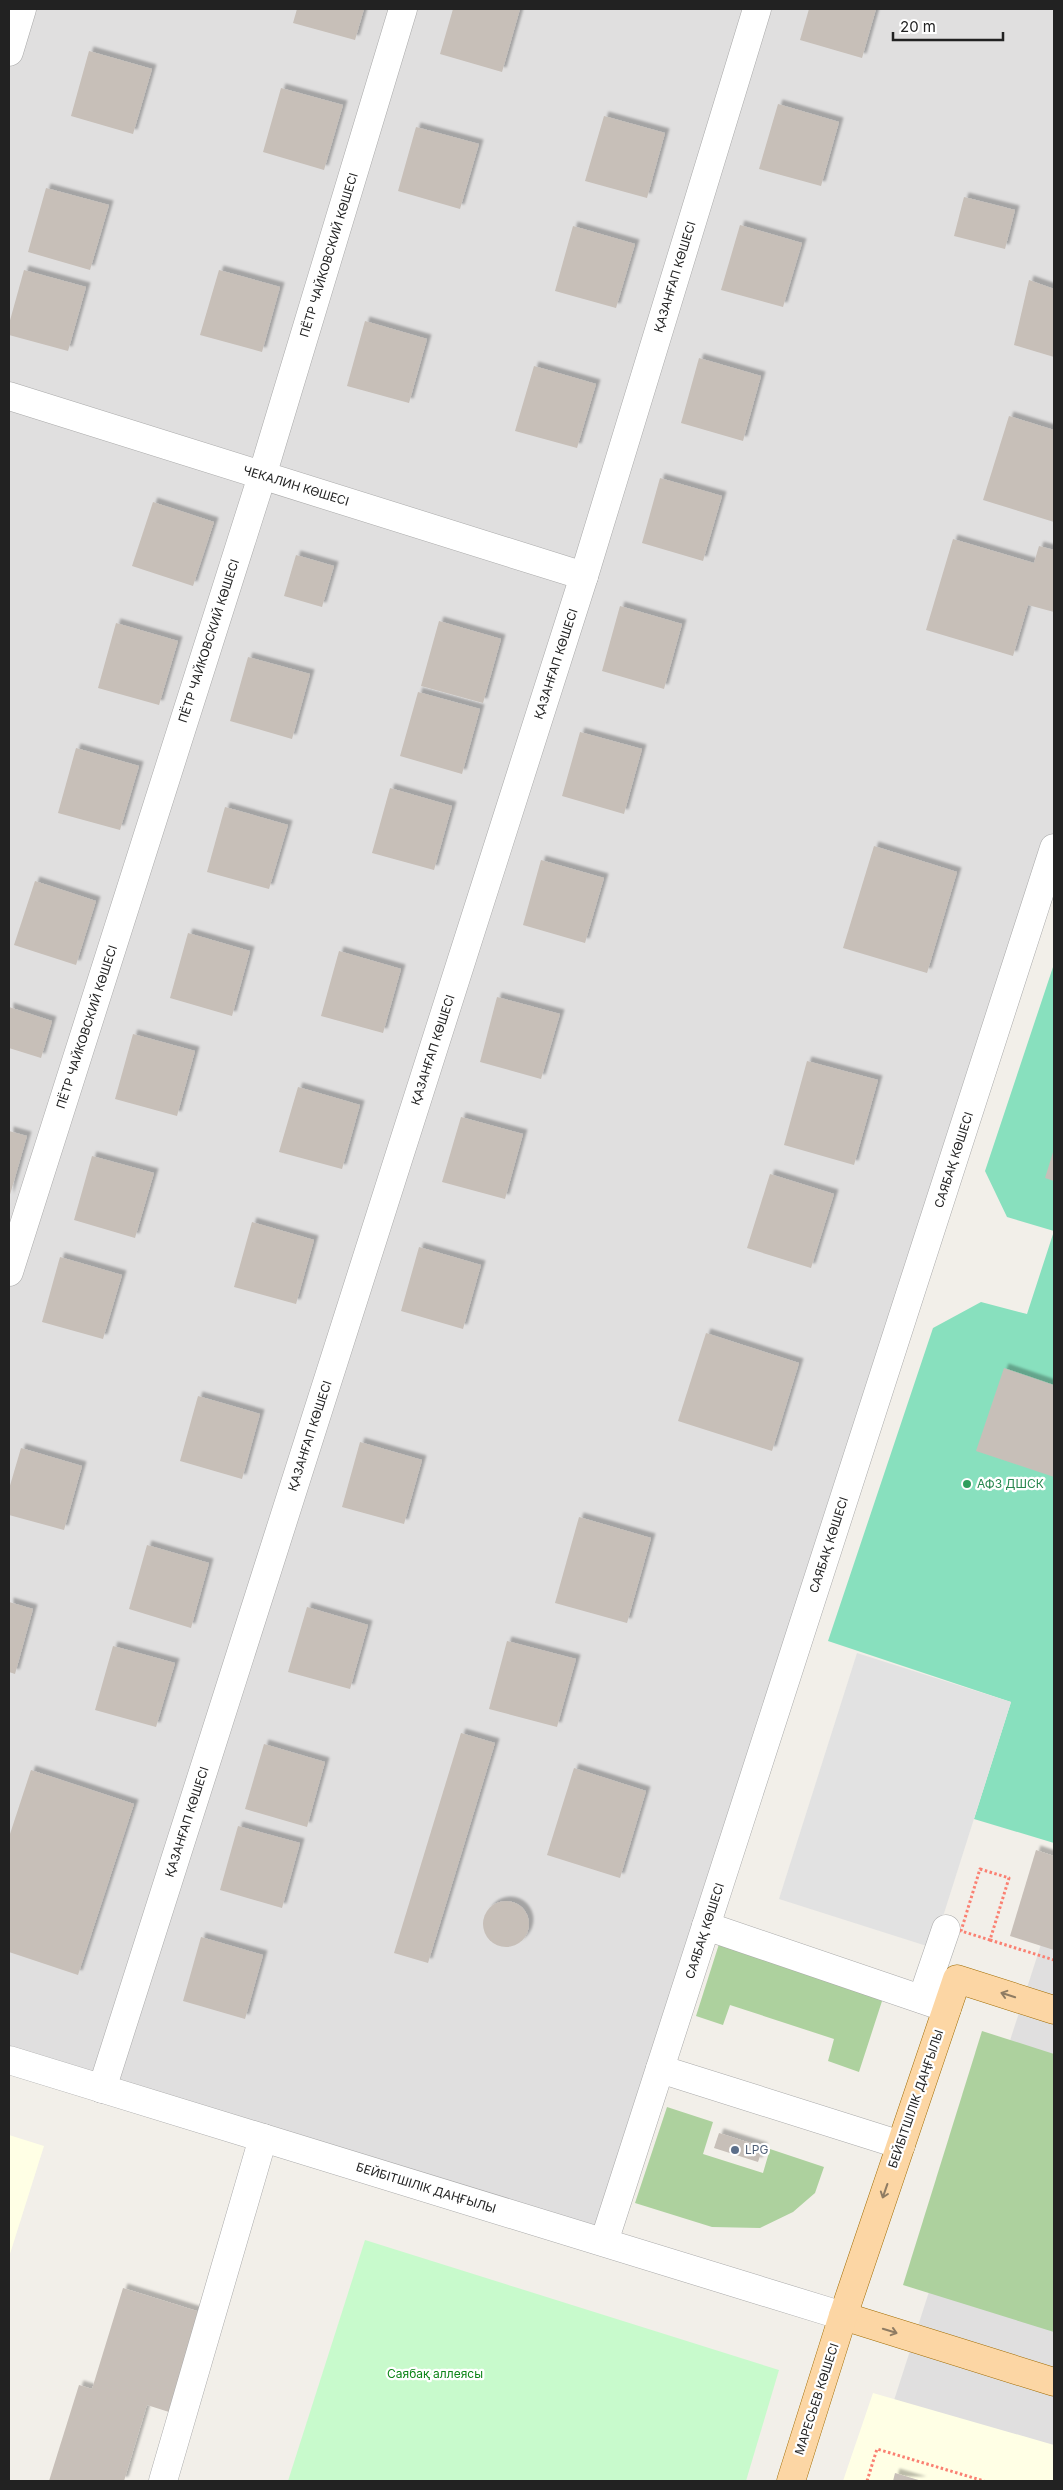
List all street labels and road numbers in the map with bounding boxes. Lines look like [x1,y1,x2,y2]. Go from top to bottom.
street label: ПЁТР ЧАЙКОВСКИЙ КӨШЕСІ [296,171,361,339]
street label: ҚАЗАНҒАП КӨШЕСІ [650,219,699,334]
street label: ЧЕКАЛИН КӨШЕСІ [241,462,351,509]
street label: ПЁТР ЧАЙКОВСКИЙ КӨШЕСІ [175,557,242,725]
street label: ҚАЗАНҒАП КӨШЕСІ [531,607,580,721]
street label: ПЁТР ЧАЙКОВСКИЙ КӨШЕСІ [53,943,120,1111]
street label: ҚАЗАНҒАП КӨШЕСІ [408,993,457,1107]
street label: САЯБАҚ КӨШЕСІ [931,1110,976,1210]
street label: ҚАЗАНҒАП КӨШЕСІ [285,1379,334,1493]
street label: САЯБАҚ КӨШЕСІ [806,1495,851,1595]
street label: ҚАЗАНҒАП КӨШЕСІ [162,1765,211,1879]
street label: САЯБАҚ КӨШЕСІ [682,1881,727,1981]
street label: БЕЙБІТШІЛІК ДАҢҒЫЛЫ [885,2028,946,2170]
street label: БЕЙБІТШІЛІК ДАҢҒЫЛЫ [354,2159,498,2216]
street label: МАРЕСЬЕВ КӨШЕСІ [791,2341,842,2457]

